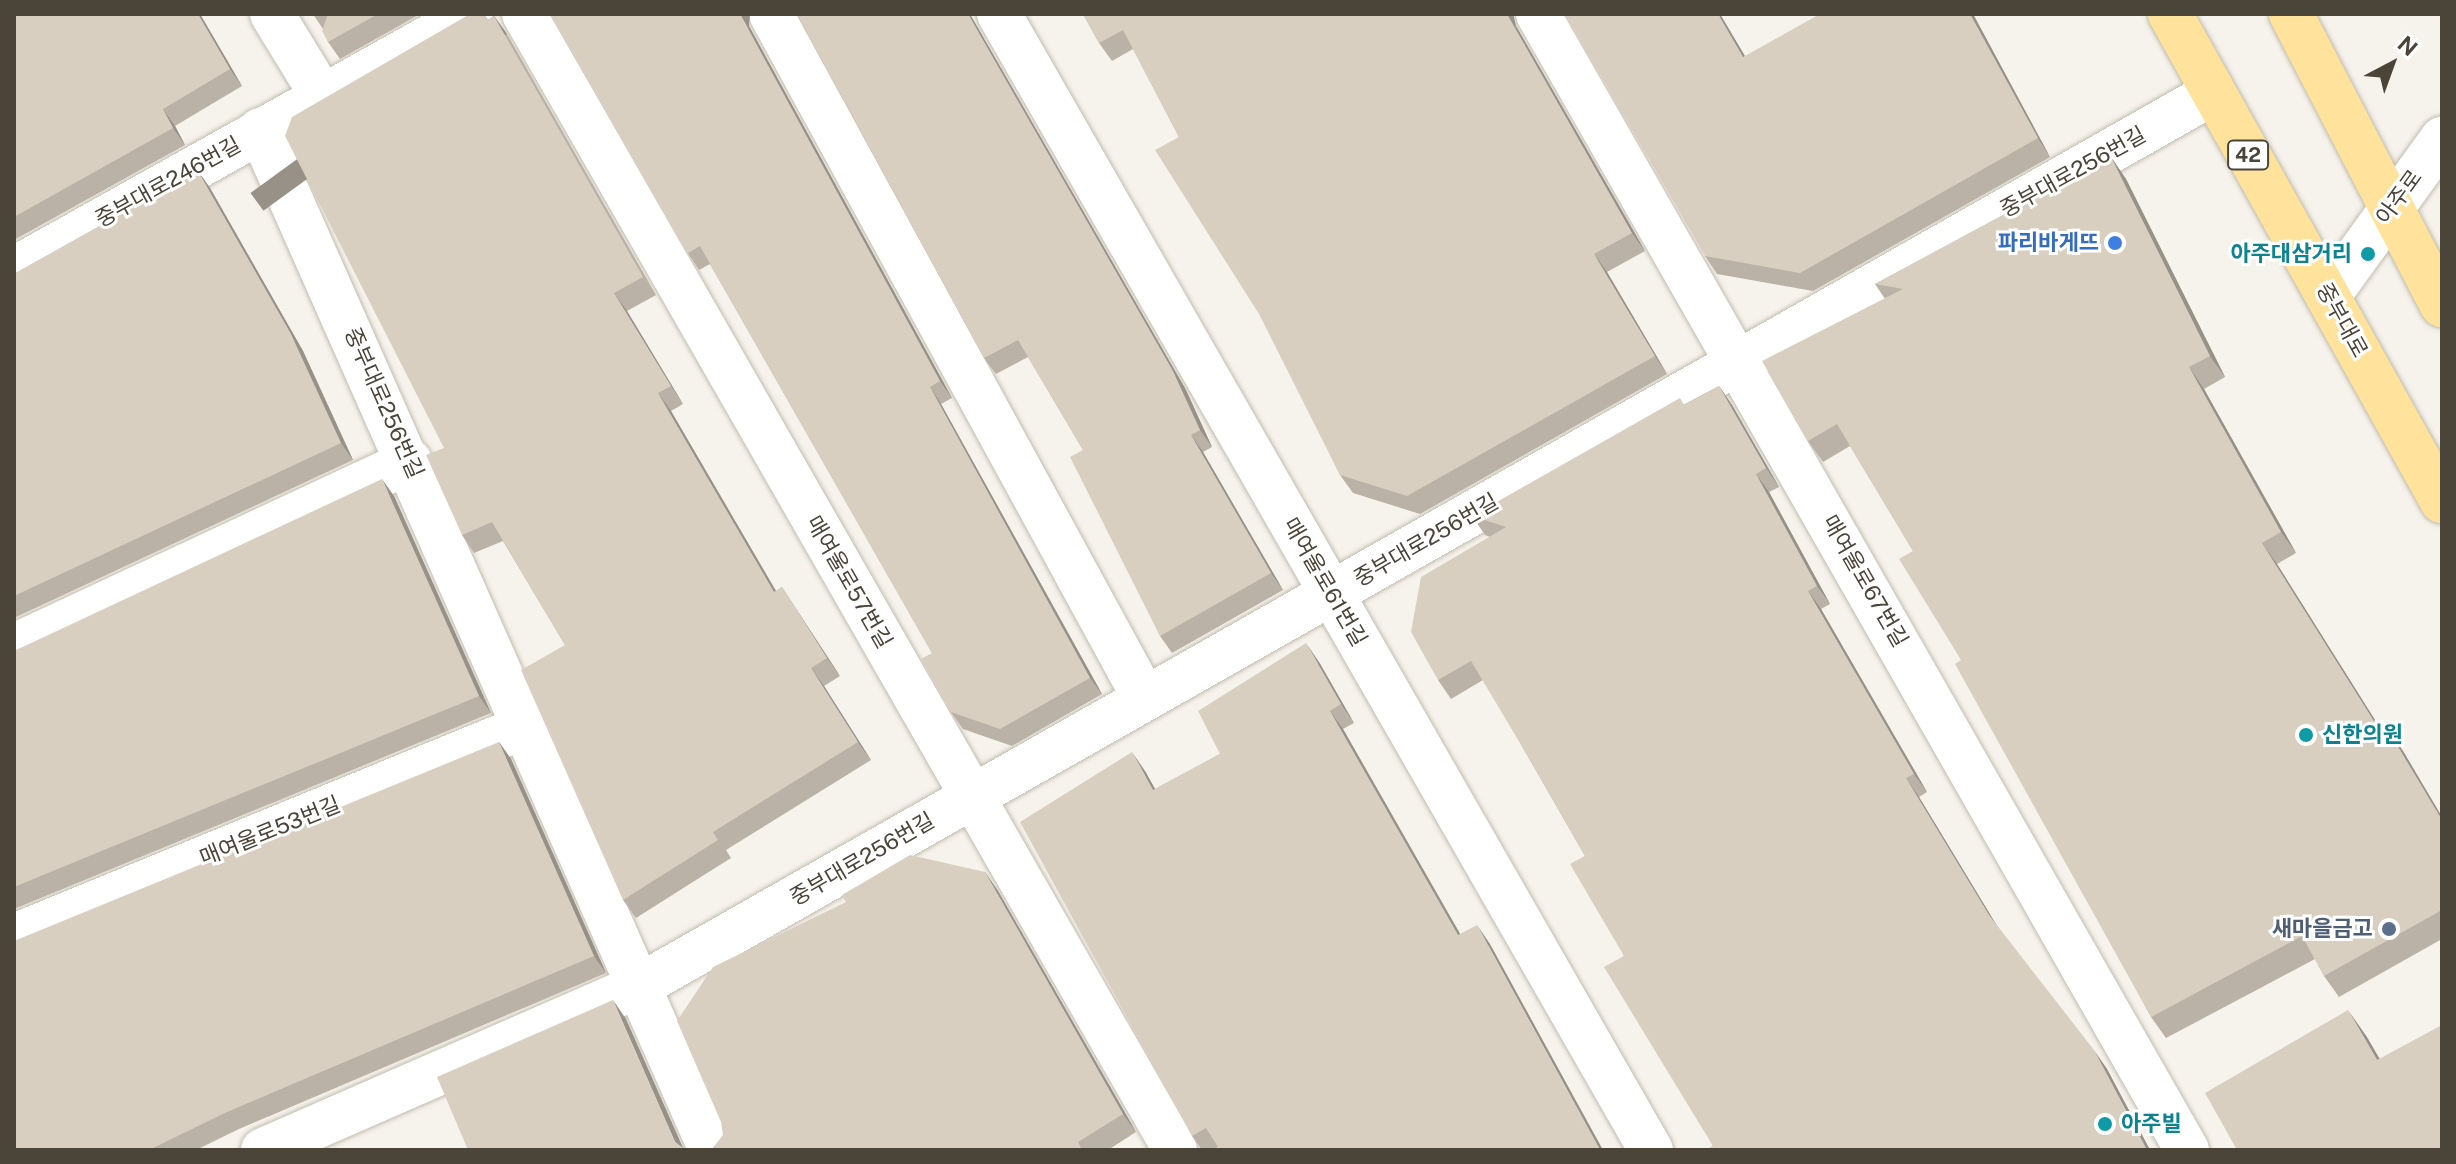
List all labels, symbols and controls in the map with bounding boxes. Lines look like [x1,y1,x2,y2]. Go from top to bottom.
north arrow [2352,24,2432,104]
text: N [2393,30,2423,61]
street label: 중부대로256번길 [1996,121,2150,223]
street label: 중부대로246번길 [91,131,245,233]
road number: 42 [2226,139,2270,171]
street label: 아주로 [2370,165,2428,229]
place label: 파리바게뜨 [1998,230,2099,256]
marker: 파리바게뜨 [2106,234,2124,252]
place label: 아주대삼거리 [2231,241,2352,267]
marker: 아주대삼거리 [2359,245,2377,263]
street label: 중부대로 [2311,278,2373,362]
street label: 중부대로256번길 [339,323,429,483]
street label: 중부대로256번길 [1349,488,1503,592]
street label: 매여울로67번길 [1817,510,1913,652]
street label: 매여울로57번길 [800,511,898,653]
street label: 매여울로61번길 [1278,513,1372,651]
place label: 신한의원 [2322,722,2403,748]
marker: 신한의원 [2297,726,2315,744]
street label: 매여울로53번길 [196,791,344,871]
street label: 중부대로256번길 [785,807,939,911]
place label: 새마을금고 [2272,916,2373,942]
marker: 새마을금고 [2380,920,2398,938]
place label: 아주빌 [2121,1111,2182,1137]
marker: 아주빌 [2096,1115,2114,1133]

